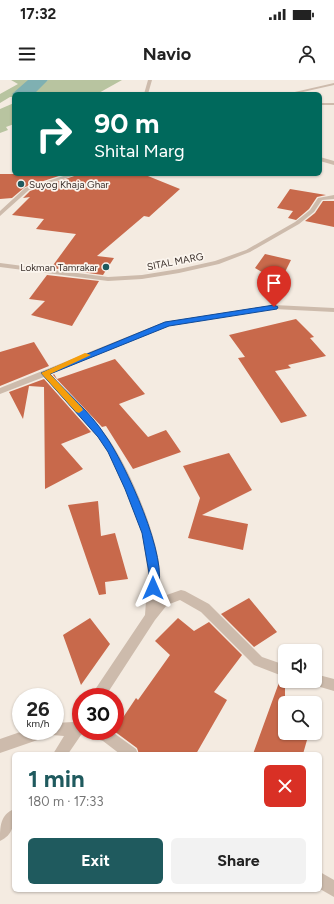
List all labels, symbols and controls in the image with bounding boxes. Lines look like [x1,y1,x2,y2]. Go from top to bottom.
text: 17:32 [20,5,56,23]
icon: menu [16,43,38,65]
text: Navio [143,43,191,65]
icon: person [296,43,318,65]
text: 90 m [94,106,159,140]
icon: right [28,108,80,160]
text: Shital Marg [94,140,185,162]
place label: Suyog Khaja Ghar [29,178,109,191]
marker: Suyog Khaja Ghar [16,179,26,189]
street label: SITAL MARG [146,250,205,273]
place label: Lokman Tamrakar [20,261,99,274]
marker: Lokman Tamrakar [101,262,111,272]
pin [257,266,291,307]
icon: arrive [263,272,285,294]
position arrow [132,567,174,609]
map controls [278,644,322,740]
button: sound [278,644,322,688]
speed limit sign: 30 [72,688,124,740]
button: search [278,696,322,740]
text: 26 [26,697,50,721]
text: km/h [27,717,49,730]
text: 1 min [28,764,85,793]
button: close [264,765,306,807]
text: 180 m · 17:33 [28,794,103,809]
button: Exit [28,838,163,884]
button: Share [171,838,306,884]

